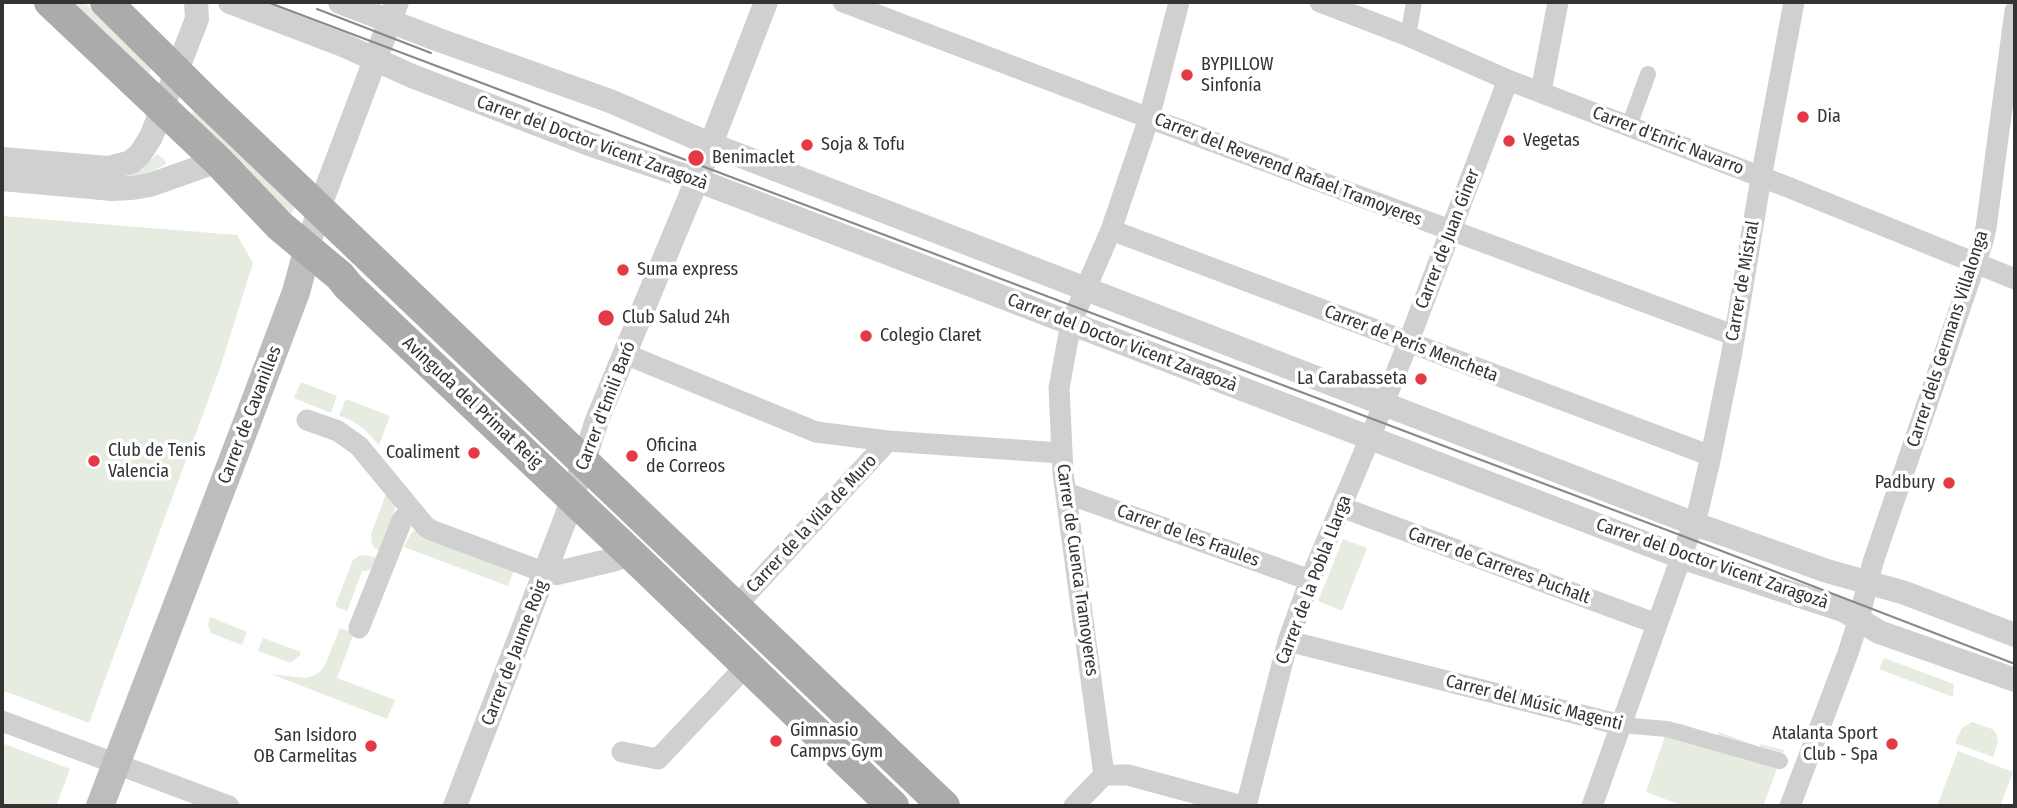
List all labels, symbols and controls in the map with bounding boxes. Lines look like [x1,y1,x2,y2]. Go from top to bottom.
place label: BYPILLOW Sinfonía [1201,54,1273,96]
marker: BYPILLOW Sinfonía [1179,67,1195,83]
street label: Carrer del Doctor Vicent Zaragozà [474,91,710,195]
street label: Carrer d'Enric Navarro [1589,102,1747,180]
place label: Dia [1817,106,1841,128]
street label: Carrer del Reverend Rafael Tramoyeres [1151,109,1425,231]
marker: Dia [1795,109,1811,125]
place label: Vegetas [1523,130,1580,152]
marker: Vegetas [1501,133,1517,149]
place label: Soja & Tofu [821,134,905,156]
marker: Soja & Tofu [799,137,815,153]
place label: Benimaclet [712,147,795,169]
marker: Benimaclet [686,148,706,168]
street label: Carrer de Juan Giner [1411,166,1485,312]
street label: Carrer de Mistral [1722,219,1764,343]
street label: Carrer dels Germans Villalonga [1903,228,1993,450]
place label: Suma express [637,259,738,281]
marker: Suma express [615,262,631,278]
street label: Carrer del Doctor Vicent Zaragozà [1004,289,1240,397]
street label: Carrer de Peris Mencheta [1321,301,1501,387]
place label: Club Salud 24h [622,307,730,329]
marker: Club Salud 24h [596,308,616,328]
place label: Colegio Claret [880,325,982,347]
marker: Colegio Claret [858,328,874,344]
street label: Avinguda del Primat Reig [398,333,546,473]
street label: Carrer d'Emili Baró [571,338,641,474]
street label: Carrer de Cavanilles [214,343,286,487]
place label: La Carabasseta [1297,368,1407,390]
marker: La Carabasseta [1413,371,1429,387]
place label: Oficina de Correos [646,435,725,478]
place label: Club de Tenis Valencia [108,440,206,482]
place label: Coaliment [386,442,460,464]
marker: Coaliment [466,445,482,461]
marker: Oficina de Correos [624,448,640,464]
street label: Carrer de la Vila de Muro [742,450,882,598]
marker: Club de Tenis Valencia [86,453,102,469]
street label: Carrer de Cuenca Tramoyeres [1051,463,1103,677]
place label: Padbury [1875,472,1935,494]
marker: Padbury [1941,475,1957,491]
street label: Carrer de la Pobla Llarga [1272,492,1356,668]
street label: Carrer de les Fraules [1114,500,1262,572]
street label: Carrer del Doctor Vicent Zaragozà [1593,514,1831,614]
street label: Carrer de Carreres Puchalt [1405,523,1593,609]
street label: Carrer de Jaume Roig [477,577,553,729]
street label: Carrer del Músic Magenti [1443,671,1625,735]
place label: Gimnasio Campvs Gym [790,720,883,762]
place label: Atalanta Sport Club - Spa [1772,723,1878,766]
place label: San Isidoro OB Carmelitas [253,725,357,768]
marker: Gimnasio Campvs Gym [768,733,784,749]
marker: Atalanta Sport Club - Spa [1884,736,1900,752]
marker: San Isidoro OB Carmelitas [363,738,379,754]

